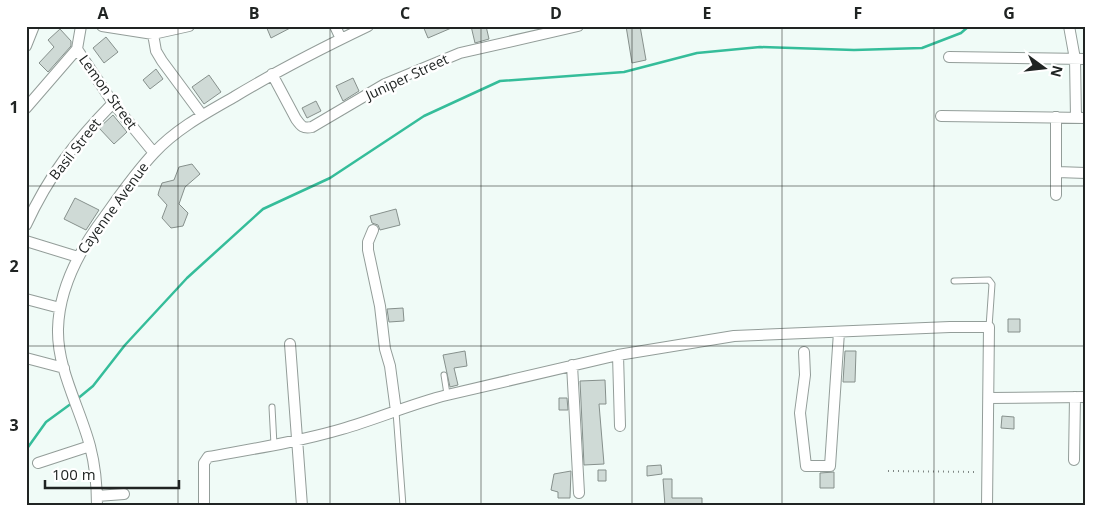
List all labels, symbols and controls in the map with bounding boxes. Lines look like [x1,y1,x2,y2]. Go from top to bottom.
text: A [97,2,109,24]
text: B [249,2,259,24]
text: C [400,2,410,24]
text: D [550,2,562,24]
text: E [703,2,712,24]
text: F [854,2,862,24]
text: G [1003,2,1015,24]
north arrow [1020,42,1070,92]
street label: Juniper Street [360,49,451,105]
street label: Lemon Street [75,51,142,133]
text: N [1046,64,1068,79]
text: 1 [9,96,19,118]
street label: Basil Street [45,114,105,183]
street label: Cayenne Avenue [73,158,152,257]
text: 2 [9,255,19,277]
text: 3 [9,414,19,436]
scale bar [45,457,179,489]
text: 100 m [52,464,96,484]

